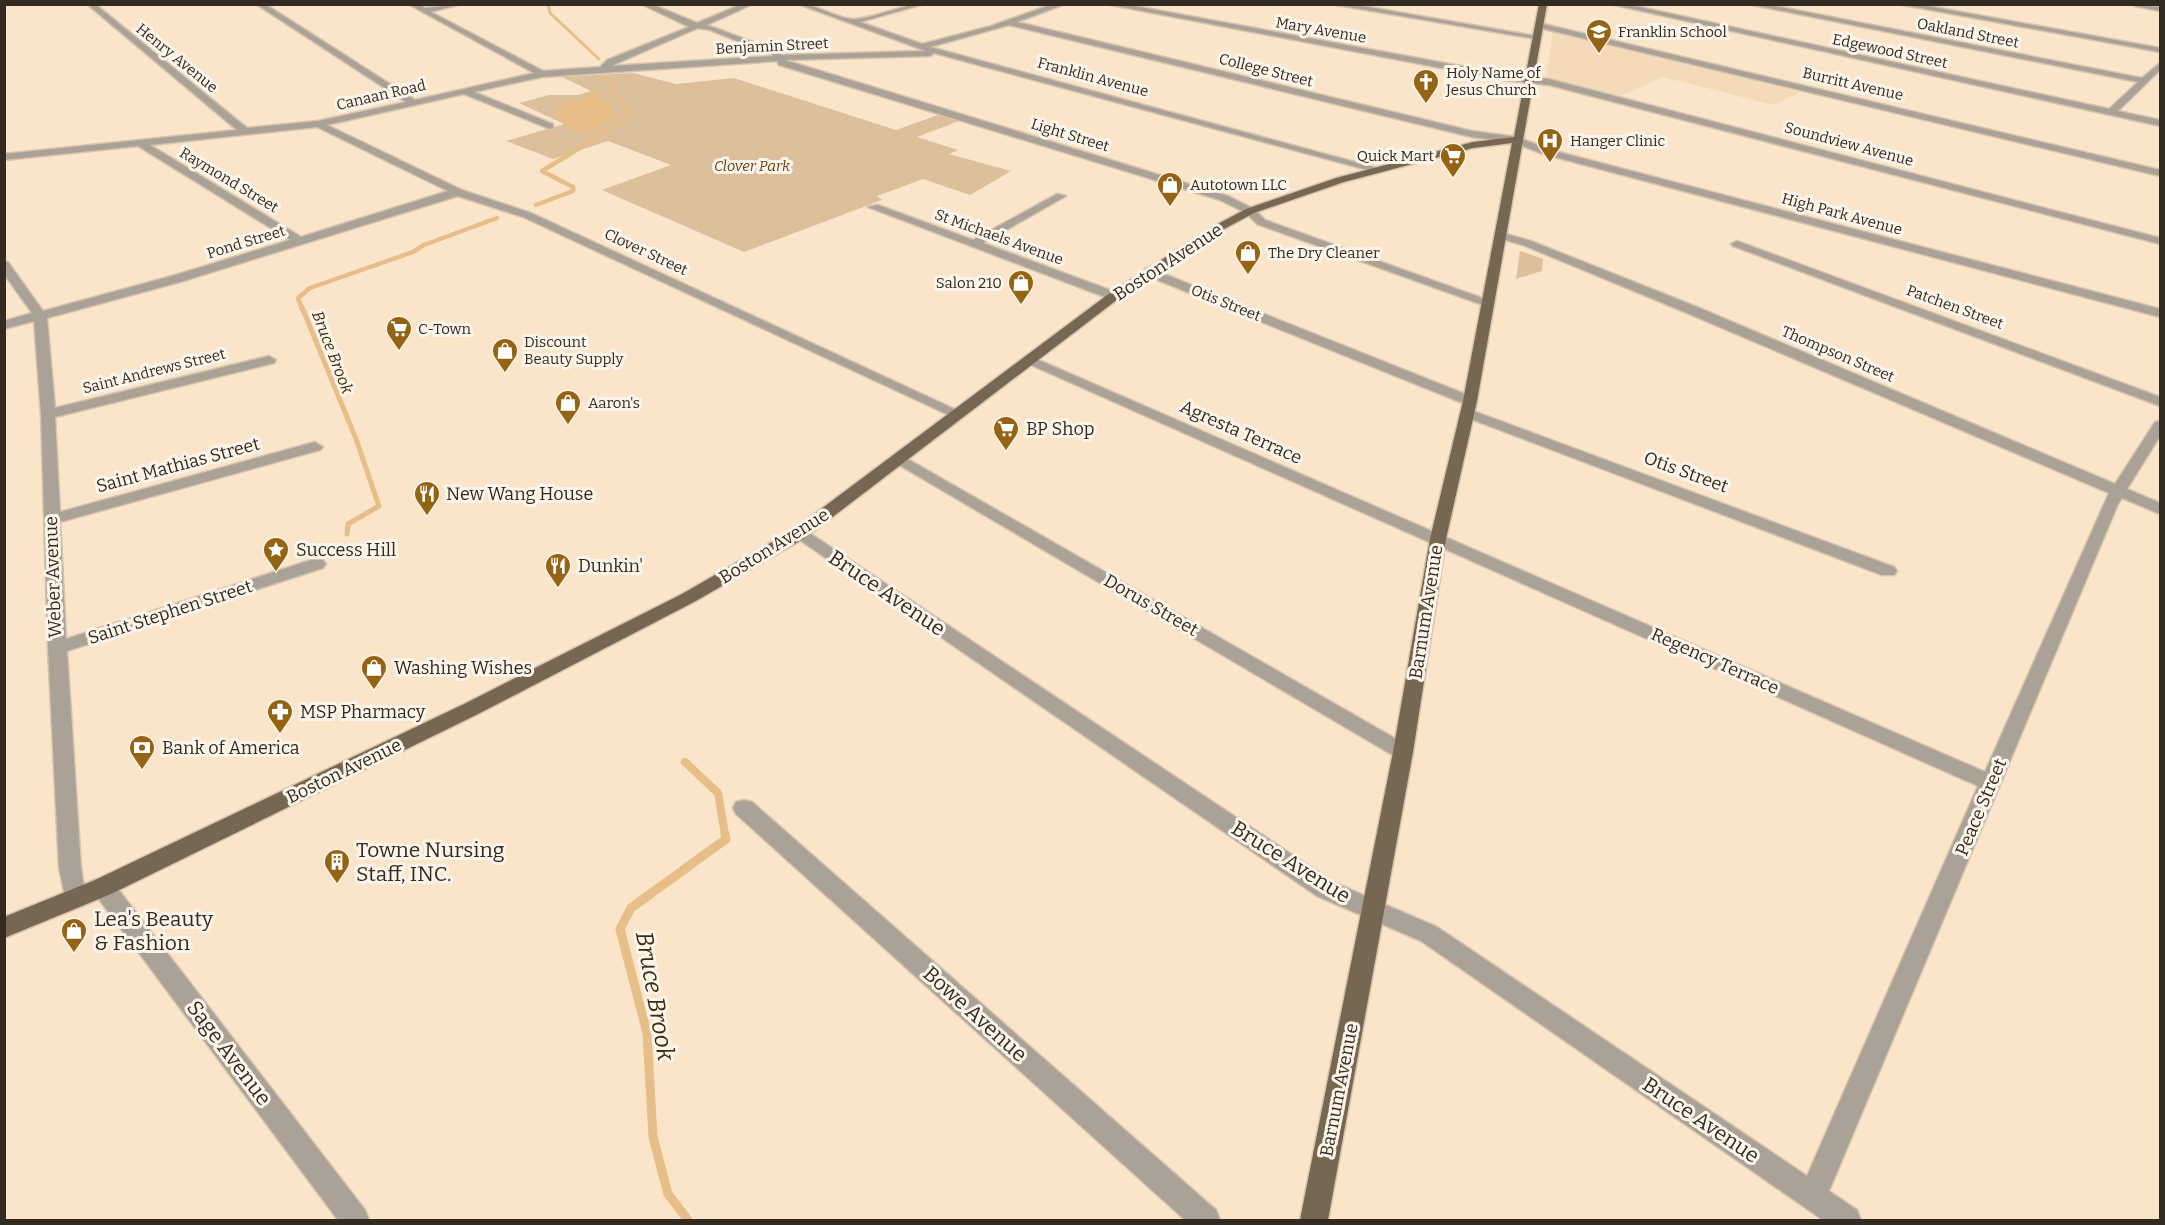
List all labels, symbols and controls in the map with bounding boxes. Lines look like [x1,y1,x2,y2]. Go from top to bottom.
street label: Mary Avenue [1274,13,1368,47]
street label: Oakland Street [1916,14,2021,52]
school or university icon: Franklin School [1584,17,1614,55]
street label: Henry Avenue [133,20,221,96]
place label: Franklin School [1618,23,1727,41]
street label: Edgewood Street [1831,30,1950,72]
street label: Benjamin Street [715,34,830,58]
street label: College Street [1217,50,1316,91]
street label: Franklin Avenue [1035,54,1151,100]
place label: Holy Name of Jesus Church [1445,64,1542,99]
street label: Burritt Avenue [1801,64,1905,104]
church icon: Holy Name of Jesus Church [1411,67,1441,105]
street label: Canaan Road [335,76,428,114]
street label: Light Street [1029,115,1112,156]
street label: Soundview Avenue [1783,118,1915,170]
hospital icon: Hanger Clinic [1535,126,1565,164]
place label: Hanger Clinic [1570,132,1665,150]
supermarket icon: Quick Mart [1438,141,1468,179]
street label: Raymond Street [176,143,282,217]
place label: Quick Mart [1357,147,1435,165]
park label: Clover Park [714,157,791,175]
shop icon: Autotown LLC [1155,170,1185,208]
place label: Autotown LLC [1190,176,1287,194]
street label: High Park Avenue [1780,189,1904,239]
street label: St Michaels Avenue [932,205,1066,269]
street label: Boston Avenue [1109,219,1227,305]
street label: Pond Street [205,221,288,262]
street label: Clover Street [602,225,691,279]
shop icon: The Dry Cleaner [1233,238,1263,276]
place label: The Dry Cleaner [1268,244,1380,262]
shop icon: Salon 210 [1006,268,1036,306]
place label: Salon 210 [936,274,1002,292]
street label: Otis Street [1189,281,1264,325]
street label: Patchen Street [1904,281,2006,333]
water label: Bruce Brook [308,308,357,397]
supermarket icon: C-Town [384,314,414,352]
place label: C-Town [418,320,472,338]
street label: Thompson Street [1779,322,1897,386]
place label: Discount Beauty Supply [524,333,623,368]
shop icon: Discount Beauty Supply [490,336,520,374]
street label: Saint Andrews Street [81,344,228,397]
shop icon: Aaron's [553,388,583,426]
place label: Aaron's [588,394,640,412]
street label: Agresta Terrace [1177,395,1305,469]
supermarket icon: BP Shop [991,414,1021,452]
place label: BP Shop [1026,418,1095,440]
street label: Saint Mathias Street [94,432,263,497]
street label: Otis Street [1641,447,1732,498]
restaurant icon: New Wang House [412,479,442,517]
place label: New Wang House [446,483,593,505]
street label: Boston Avenue [715,503,833,589]
street label: Weber Avenue [40,516,66,638]
place icon: Success Hill [261,535,291,573]
place label: Success Hill [296,539,396,561]
street label: Barnum Avenue [1405,543,1447,681]
street label: Bruce Avenue [824,544,950,642]
restaurant icon: Dunkin' [543,551,573,589]
place label: Dunkin' [578,555,643,577]
street label: Dorus Street [1100,569,1202,641]
street label: Saint Stephen Street [85,575,255,649]
street label: Regency Terrace [1648,623,1782,699]
shop icon: Washing Wishes [359,653,389,691]
place label: Washing Wishes [394,657,532,679]
pharmacy icon: MSP Pharmacy [265,697,295,735]
place label: MSP Pharmacy [300,701,426,723]
bank icon: Bank of America [127,733,157,771]
street label: Boston Avenue [283,734,405,808]
place label: Bank of America [162,737,300,759]
street label: Peace Street [1951,755,2011,859]
street label: Bruce Avenue [1227,815,1355,909]
place label: Towne Nursing Staff, INC. [356,837,505,887]
building icon: Towne Nursing Staff, INC. [322,847,352,885]
place label: Lea's Beauty & Fashion [94,906,214,956]
shop icon: Lea's Beauty & Fashion [59,916,89,954]
water label: Bruce Brook [630,929,680,1064]
street label: Bowe Avenue [918,961,1032,1067]
street label: Sage Avenue [181,995,277,1111]
street label: Barnum Avenue [1315,1021,1363,1159]
street label: Bruce Avenue [1638,1071,1764,1169]

